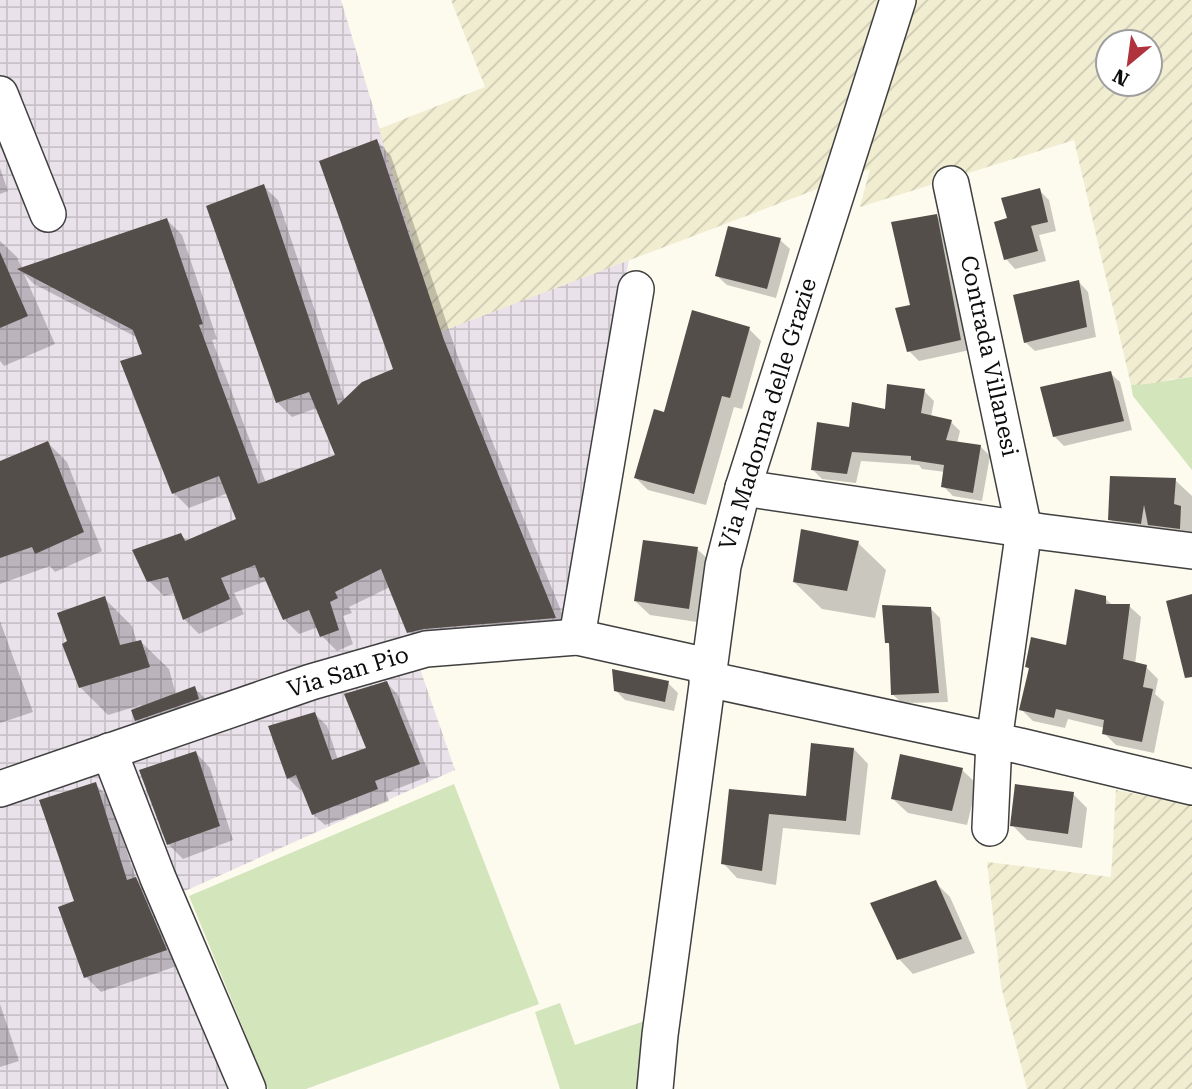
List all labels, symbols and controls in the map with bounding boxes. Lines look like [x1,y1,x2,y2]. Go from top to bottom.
north arrow [1094,28,1164,98]
text: N [1109,64,1133,91]
street label: Contrada Villanesi [955,253,1023,459]
street label: Via Madonna delle Grazie [714,275,822,553]
street label: Via San Pio [284,641,412,703]

